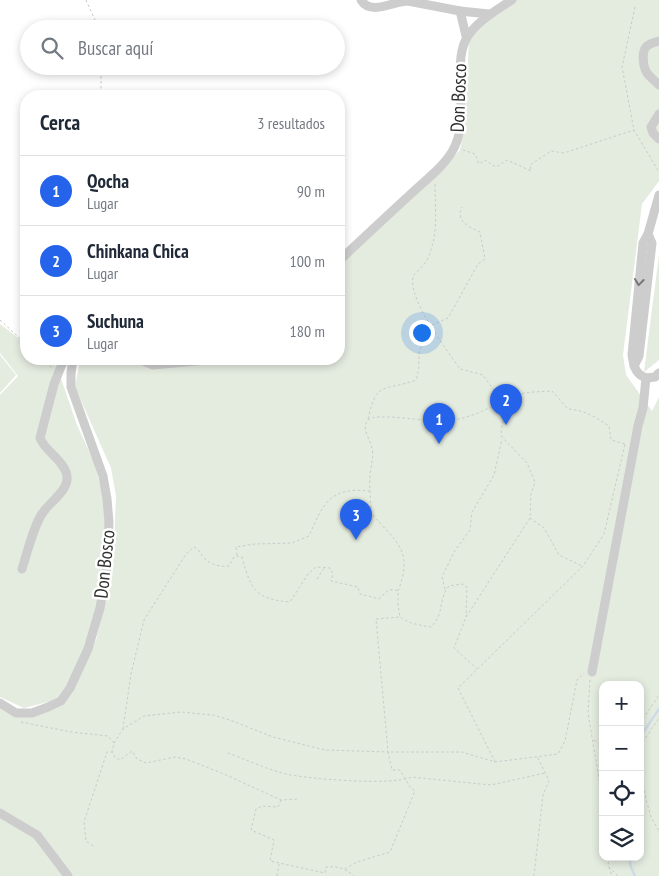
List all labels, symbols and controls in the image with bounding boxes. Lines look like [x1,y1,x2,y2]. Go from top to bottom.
search box [20,20,345,75]
icon: search [38,34,66,62]
text: Buscar aquí [78,36,153,60]
street label: Don Bosco [445,63,471,133]
text: Cerca [40,109,80,136]
text: 3 resultados [257,113,325,133]
text: Qocha [87,169,129,193]
text: 1 [52,181,60,201]
text: 90 m [297,181,325,201]
text: Lugar [87,193,118,213]
text: Chinkana Chica [87,239,189,263]
text: 2 [52,251,60,271]
text: 100 m [290,251,325,271]
text: Lugar [87,263,118,283]
one-way arrow [634,278,645,286]
text: Suchuna [87,309,144,333]
your location [409,320,435,346]
text: 3 [52,321,60,341]
text: 180 m [290,321,325,341]
text: Lugar [87,333,118,353]
pin: 2 [490,384,522,425]
pin: 1 [423,403,455,444]
pin: 3 [340,499,372,540]
street label: Don Bosco [88,529,120,599]
map controls [599,681,644,861]
button: + [599,681,644,726]
button: − [599,726,644,771]
button: locate [599,771,644,816]
button: layers [599,816,644,861]

